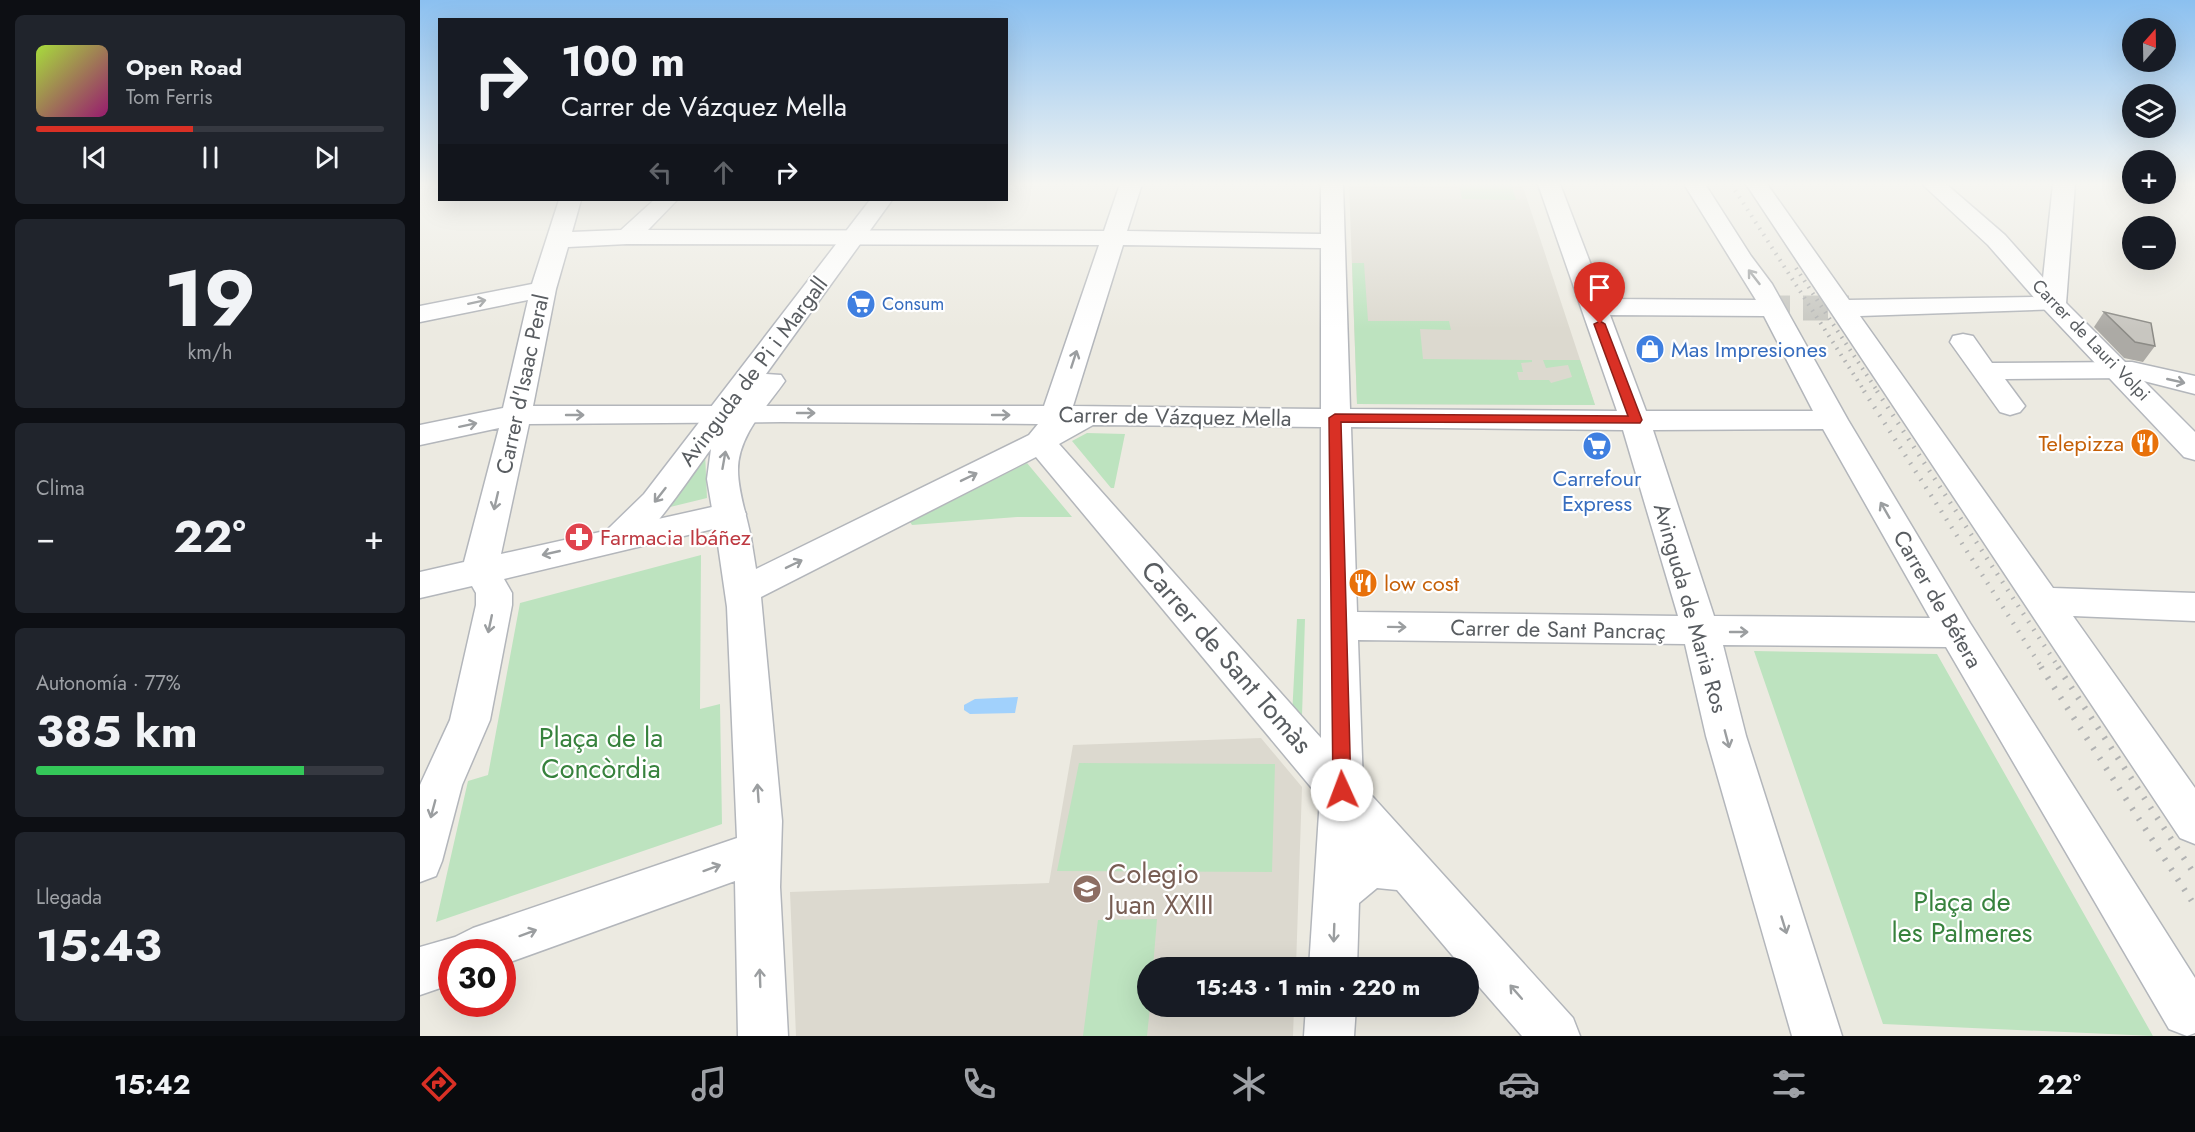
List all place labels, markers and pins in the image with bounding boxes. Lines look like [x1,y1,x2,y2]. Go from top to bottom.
pin [1574,262,1625,324]
supermarket icon: Consum [845,288,877,320]
place label: Consum [882,291,944,317]
shop icon: Mas Impresiones [1634,333,1666,365]
place label: Mas Impresiones [1671,333,1827,365]
place label: Telepizza [2039,427,2124,459]
restaurant icon: Telepizza [2129,427,2161,459]
supermarket icon: Carrefour Express [1581,430,1613,462]
place label: Carrefour Express [1552,462,1642,519]
pharmacy icon: Farmacia Ibáñez [563,521,595,553]
place label: Farmacia Ibáñez [600,521,751,553]
restaurant icon: low cost [1347,567,1379,599]
place label: low cost [1384,567,1460,599]
place label: Colegio Juan XXIII [1105,854,1214,924]
school or university icon: Colegio Juan XXIII [1071,873,1103,905]

